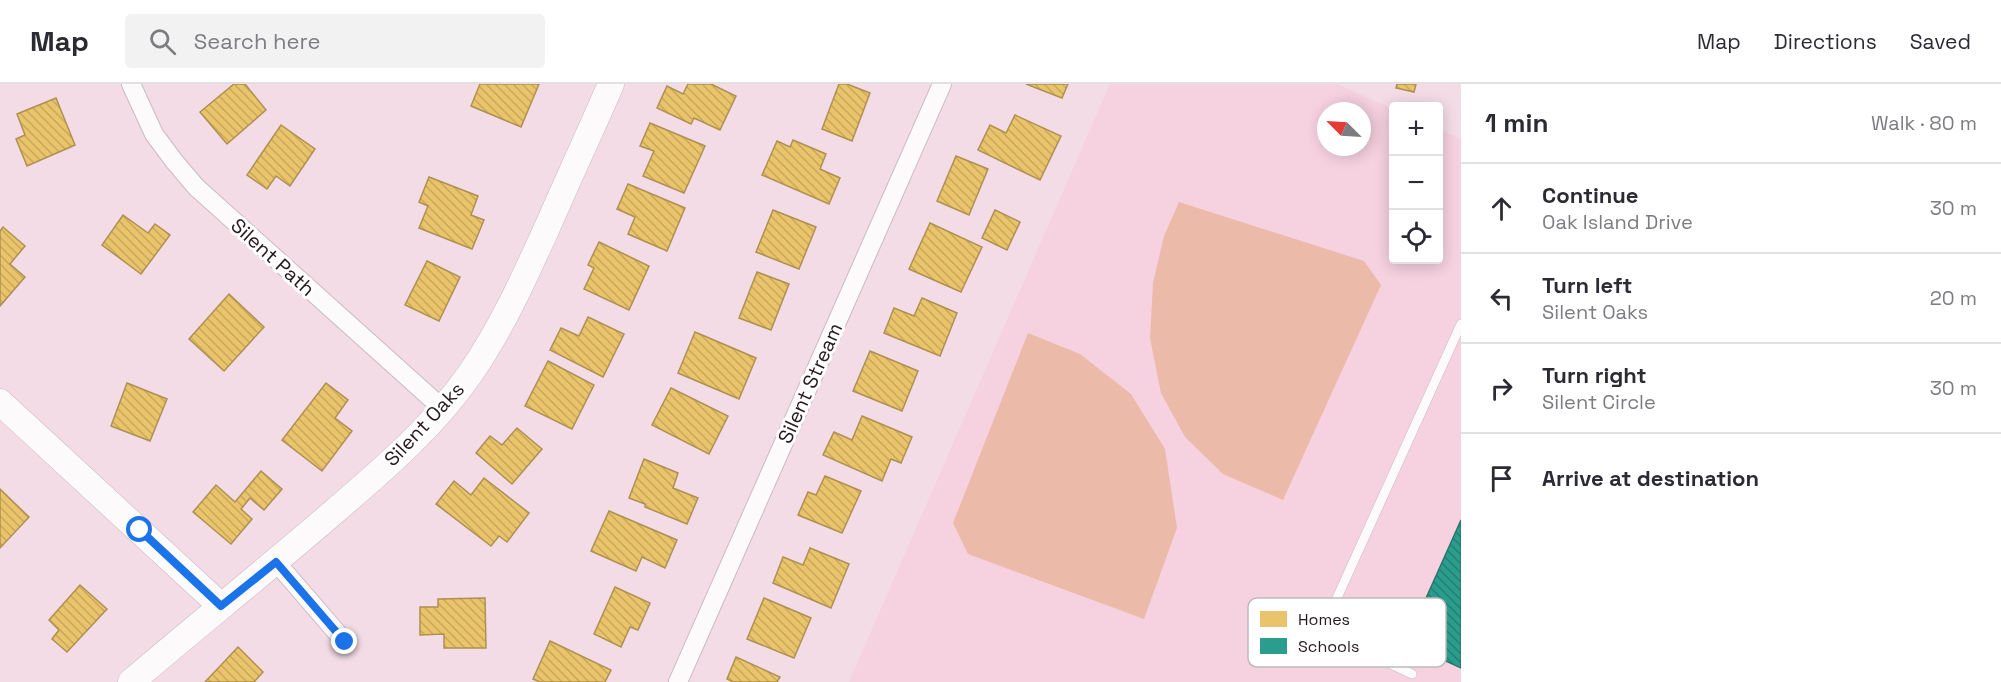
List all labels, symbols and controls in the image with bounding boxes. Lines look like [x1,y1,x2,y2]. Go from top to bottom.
search box [125,14,545,68]
text: Map [30,23,89,59]
icon: search [146,25,179,58]
text: Search here [194,27,321,55]
text: Map [1697,28,1741,55]
text: Directions [1774,28,1877,55]
text: Saved [1910,28,1971,55]
north arrow [1317,102,1371,156]
map controls [1389,102,1443,264]
button: + [1389,102,1443,156]
text: 1 min [1485,106,1549,140]
text: Walk · 80 m [1871,110,1977,136]
button: − [1389,156,1443,210]
text: Continue [1542,181,1638,209]
icon: ahead [1485,192,1518,225]
text: 30 m [1930,195,1977,221]
text: Oak Island Drive [1542,209,1693,235]
button: locate [1389,210,1443,264]
street label: Silent Path [226,212,320,302]
text: Turn left [1542,271,1632,299]
icon: left [1485,282,1518,315]
text: 20 m [1930,285,1977,311]
text: Silent Oaks [1542,299,1648,325]
street label: Silent Stream [772,319,848,447]
text: Turn right [1542,361,1647,389]
icon: right [1485,372,1518,405]
text: 30 m [1930,375,1977,401]
street label: Silent Oaks [378,376,470,472]
text: Silent Circle [1542,389,1656,415]
icon: arrive [1485,462,1518,495]
text: Arrive at destination [1542,464,1759,492]
route start [126,516,152,542]
legend [1248,598,1446,667]
text: Homes [1298,609,1350,630]
route end [331,628,357,654]
text: Schools [1298,636,1359,657]

